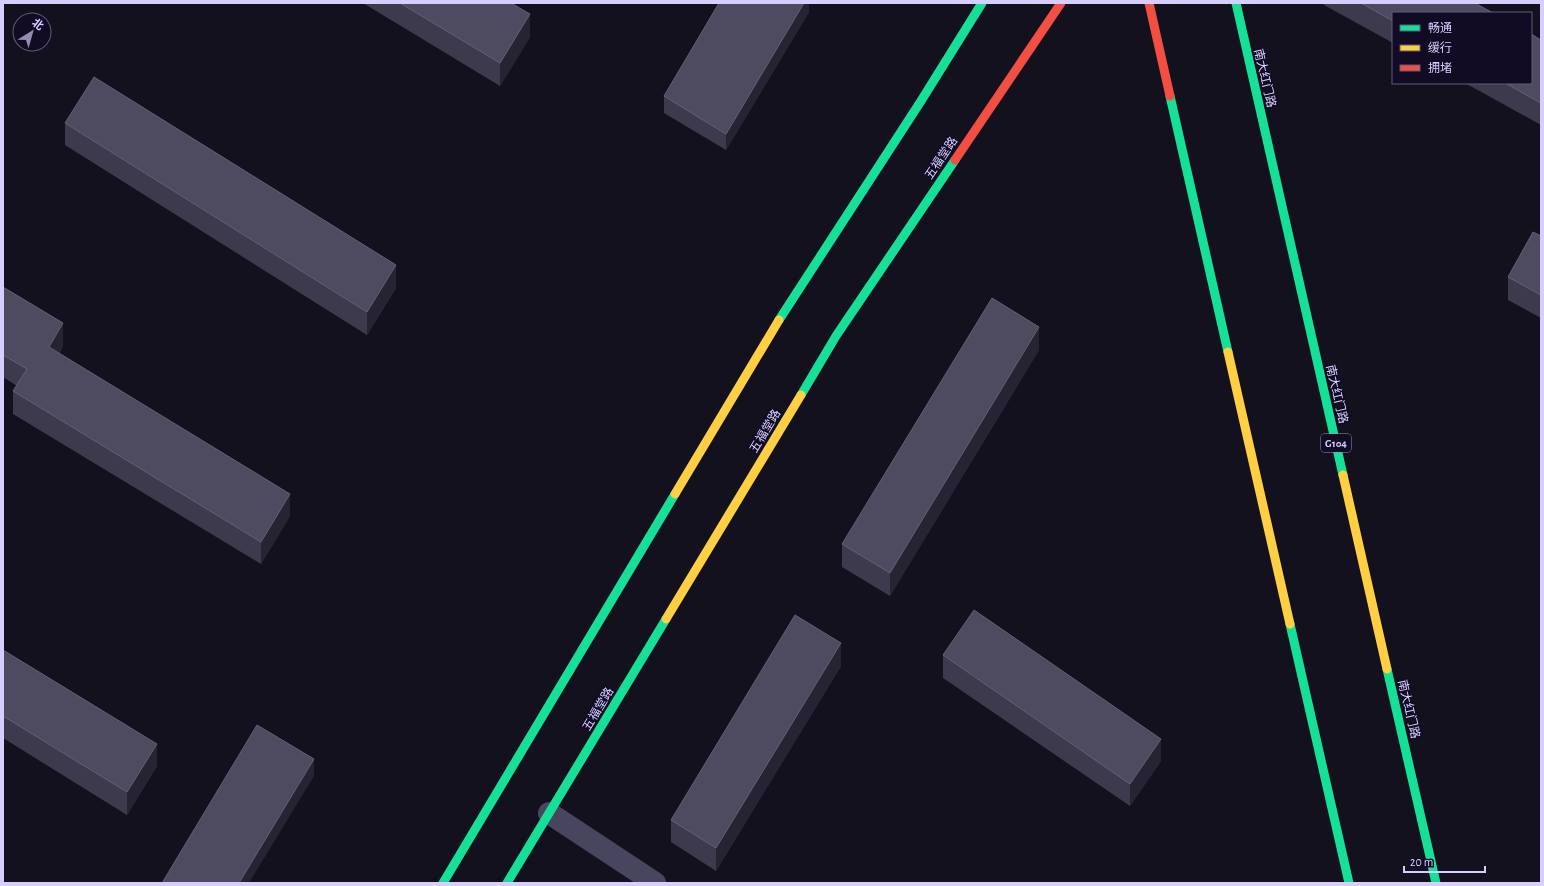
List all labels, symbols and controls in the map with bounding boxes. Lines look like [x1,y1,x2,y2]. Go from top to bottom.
north arrow [12,12,52,52]
legend [1392,12,1532,84]
text: 北 [30,17,45,32]
text: 畅通 [1428,21,1452,34]
text: 缓行 [1428,41,1452,54]
street label: 南大红门路 [1252,47,1279,109]
text: 拥堵 [1428,62,1452,74]
street label: 五福堂路 [922,134,959,181]
street label: 南大红门路 [1324,363,1351,425]
street label: 五福堂路 [747,407,783,455]
road number: G104 [1321,434,1351,452]
street label: 南大红门路 [1396,678,1423,740]
street label: 五福堂路 [580,685,616,733]
scale bar [1404,848,1485,874]
text: 20 m [1410,856,1433,868]

